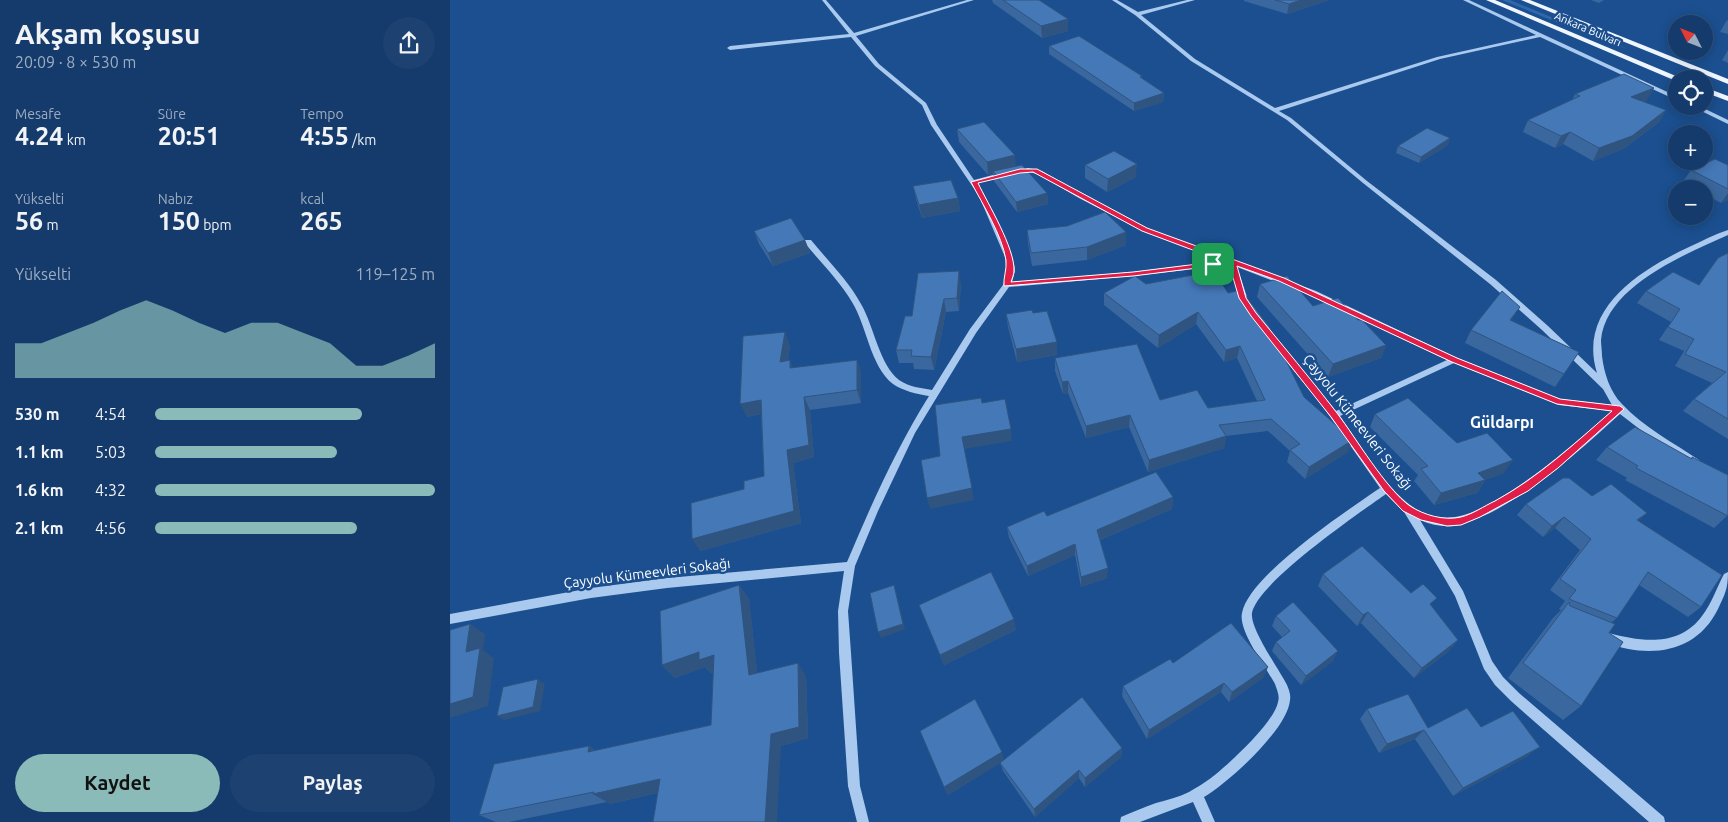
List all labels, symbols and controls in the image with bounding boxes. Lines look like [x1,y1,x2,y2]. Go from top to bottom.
street label: Ankara Bulvarı [1553,10,1623,48]
north arrow [1668,15,1712,60]
map controls [1668,15,1713,225]
button: share [383,17,435,69]
text: Akşam koşusu [15,18,200,49]
text: 20:09 · 8 × 530 m [15,53,136,71]
button: locate [1668,70,1713,115]
text: Mesafe [15,106,61,122]
text: Süre [158,106,186,122]
text: Tempo [300,106,344,122]
text: 4.24 [15,122,63,150]
text: 20:51 [158,122,220,150]
text: 4:55 [300,122,349,150]
button: + [1668,125,1713,170]
text: km [63,132,86,148]
text: /km [349,132,376,148]
button: − [1668,180,1713,225]
text: Yükselti [15,191,64,207]
text: Nabız [158,191,193,207]
text: kcal [300,191,325,207]
text: 56 [15,207,43,235]
text: 150 [158,207,200,235]
text: 265 [300,207,343,235]
text: m [43,217,59,233]
text: bpm [200,217,232,233]
pin [1192,243,1234,285]
icon: arrive [1199,250,1227,278]
text: Yükselti [15,265,71,283]
text: 119–125 m [355,265,435,283]
street label: Çayyolu Kümeevleri Sokağı [1300,351,1416,493]
text: 530 m [15,405,60,423]
text: 4:54 [95,405,126,423]
district label: Güldarpı [1470,413,1534,431]
text: 1.1 km [15,443,64,461]
text: 5:03 [95,443,126,461]
text: 1.6 km [15,481,64,499]
text: 4:32 [95,481,126,499]
text: 2.1 km [15,519,64,537]
text: 4:56 [95,519,126,537]
street label: Çayyolu Kümeevleri Sokağı [563,555,731,591]
button: Kaydet [15,754,220,812]
button: Paylaş [230,754,435,812]

